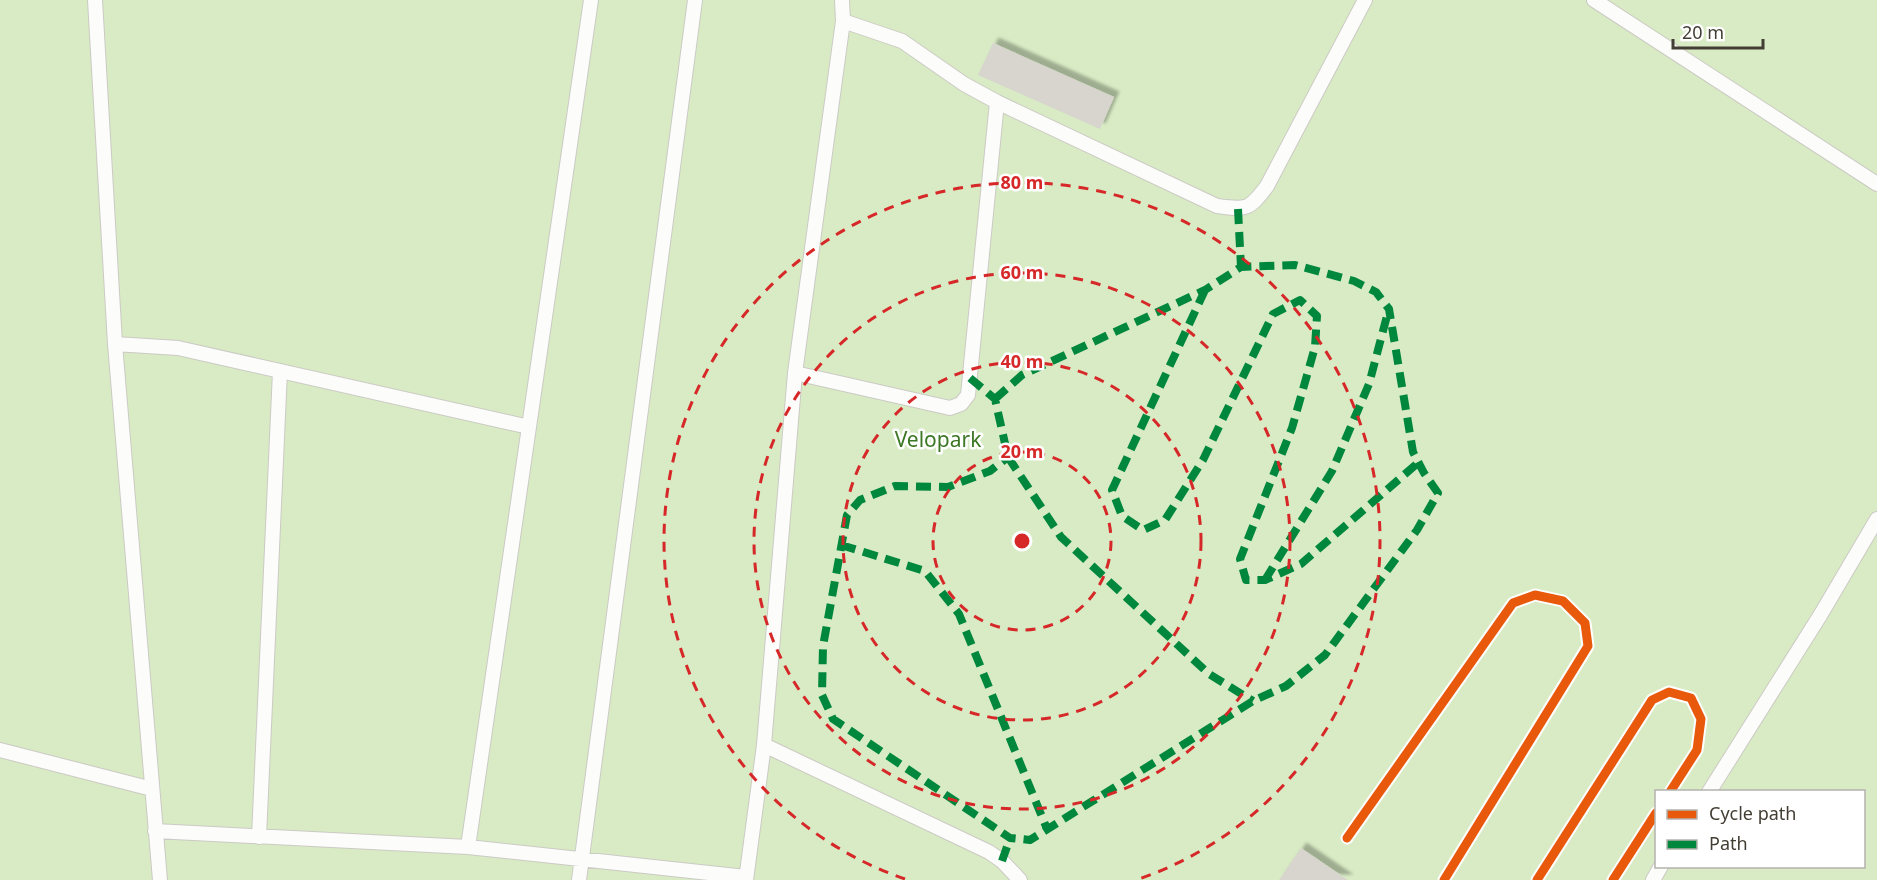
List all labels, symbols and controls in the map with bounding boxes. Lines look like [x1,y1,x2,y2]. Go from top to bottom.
scale bar [1673,12,1763,50]
text: 20 m [1682,20,1724,44]
text: 80 m [1001,170,1043,194]
text: 60 m [1001,260,1043,284]
text: 40 m [1001,349,1043,373]
park label: Velopark [895,425,982,453]
text: 20 m [1001,439,1043,463]
centre of rings [1012,531,1032,551]
legend [1655,790,1865,868]
text: Cycle path [1709,801,1796,825]
text: Path [1709,831,1748,855]

